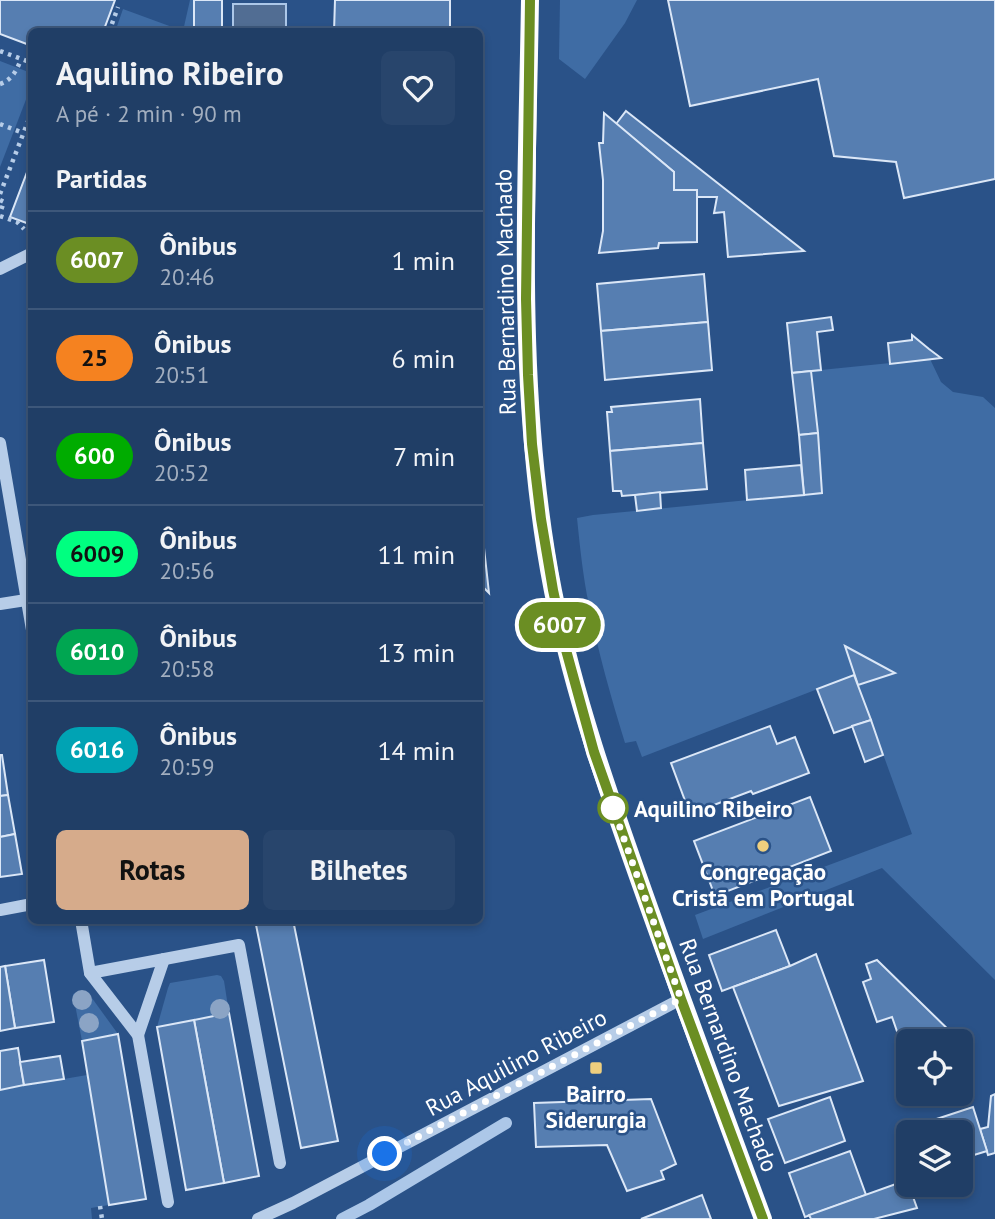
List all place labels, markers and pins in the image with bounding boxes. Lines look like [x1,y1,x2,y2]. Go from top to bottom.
marker: Aquilino Ribeiro [598,793,628,823]
place label: Aquilino Ribeiro [634,794,793,823]
marker: Congregação Cristã em Portugal [755,838,771,854]
place label: Congregação Cristã em Portugal [672,857,854,912]
marker: Bairro Siderurgia [588,1060,604,1076]
place label: Bairro Siderurgia [546,1079,646,1134]

